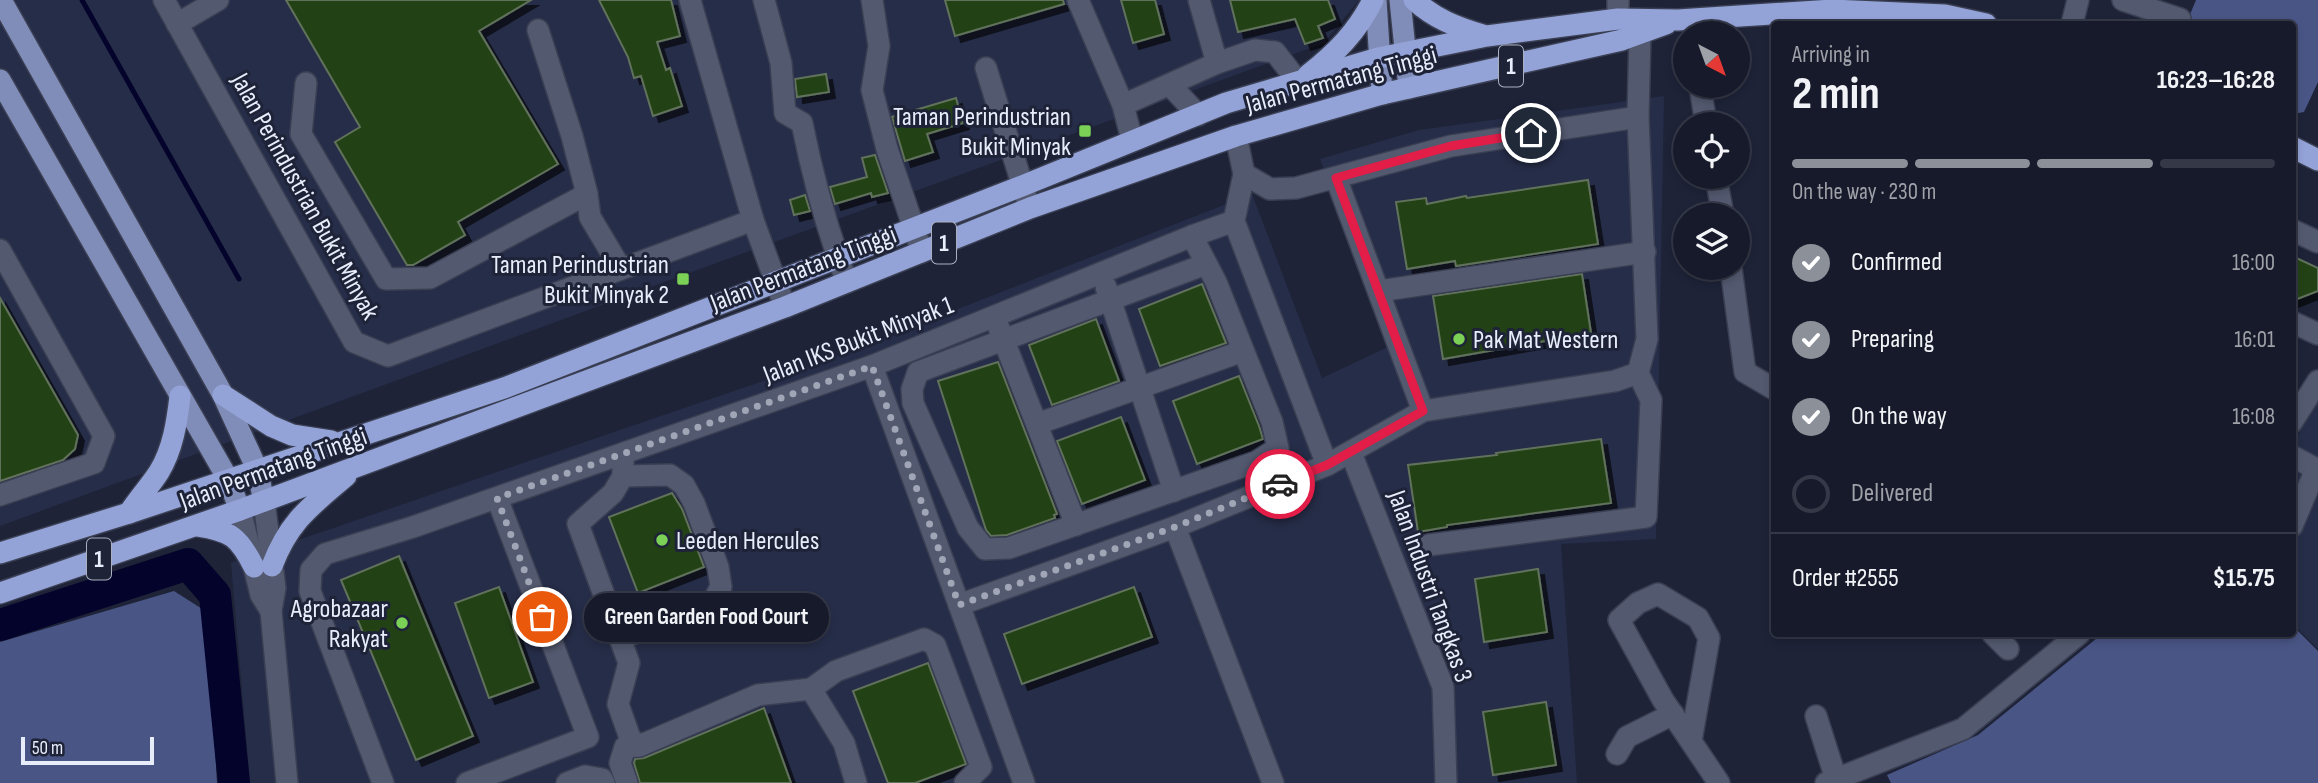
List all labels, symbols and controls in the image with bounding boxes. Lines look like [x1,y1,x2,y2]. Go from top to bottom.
north arrow [1673,21,1750,98]
map controls [1673,21,1750,280]
street label: Jalan Permatang Tinggi [1241,40,1440,121]
text: Arriving in [1792,41,1870,69]
road number: 1 [1499,46,1523,86]
text: 16:23–16:28 [2157,65,2275,96]
street label: Jalan Perindustrian Bukit Minyak [223,67,385,325]
text: 2 min [1792,67,1880,122]
place label: Taman Perindustrian Bukit Minyak [893,102,1071,163]
pin [1501,103,1561,163]
button: locate [1673,112,1750,189]
icon: home [1512,114,1550,152]
marker: Taman Perindustrian Bukit Minyak [1077,123,1093,139]
text: On the way · 230 m [1792,178,1936,206]
button: layers [1673,203,1750,280]
street label: Jalan Permatang Tinggi [705,220,901,319]
road number: 1 [932,223,956,264]
icon: check [1792,244,1830,282]
text: Confirmed [1851,247,1942,278]
text: 16:00 [2232,249,2275,277]
place label: Taman Perindustrian Bukit Minyak 2 [491,250,669,311]
marker: Taman Perindustrian Bukit Minyak 2 [675,271,691,287]
street label: Jalan IKS Bukit Minyak 1 [758,290,958,391]
icon: check [1792,321,1830,359]
text: Preparing [1851,324,1934,355]
place label: Pak Mat Western [1473,325,1618,356]
text: 16:01 [2234,326,2275,354]
marker: Pak Mat Western [1451,331,1467,347]
icon: check [1792,398,1830,436]
text: On the way [1851,401,1947,432]
text: 16:08 [2232,403,2275,431]
street label: Jalan Permatang Tinggi [175,421,371,518]
courier [1245,449,1315,519]
icon: car [1261,465,1299,503]
text: Delivered [1851,478,1933,509]
street label: Jalan Industri Tangkas 3 [1380,485,1479,687]
place label: Leeden Hercules [676,526,819,557]
marker: Leeden Hercules [654,532,670,548]
road number: 1 [87,538,111,580]
text: Order #2555 [1792,563,1899,594]
text: $15.75 [2212,563,2275,594]
pin [512,587,572,647]
callout: Green Garden Food Court [584,592,829,642]
place label: Agrobazaar Rakyat [290,594,389,655]
icon: bag [523,598,561,636]
text: Green Garden Food Court [605,603,808,631]
marker: Agrobazaar Rakyat [394,615,410,631]
scale bar [21,734,154,766]
text: 50 m [32,737,63,760]

